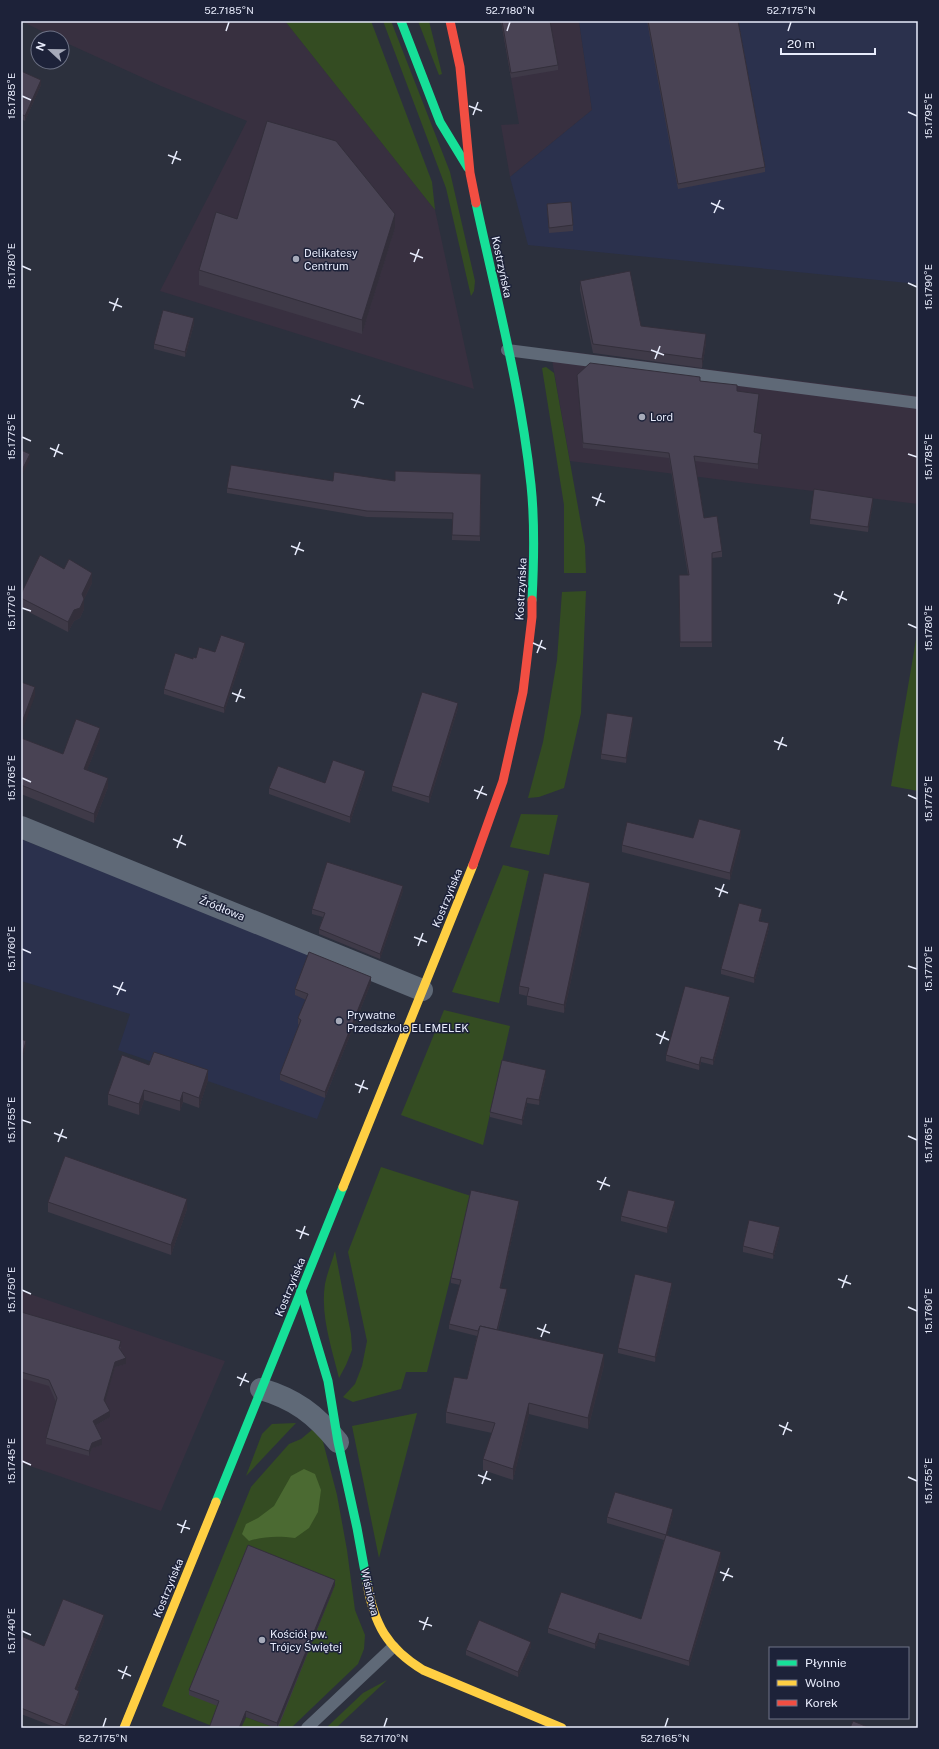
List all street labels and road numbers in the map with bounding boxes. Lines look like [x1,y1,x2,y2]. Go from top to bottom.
street label: Kostrzyńska [490,235,514,299]
street label: Kostrzyńska [513,557,529,621]
street label: Kostrzyńska [430,867,464,929]
street label: Źródłowa [197,892,247,923]
street label: Kostrzyńska [273,1256,307,1318]
street label: Kostrzyńska [151,1557,185,1619]
street label: Wiśniowa [359,1567,381,1617]

